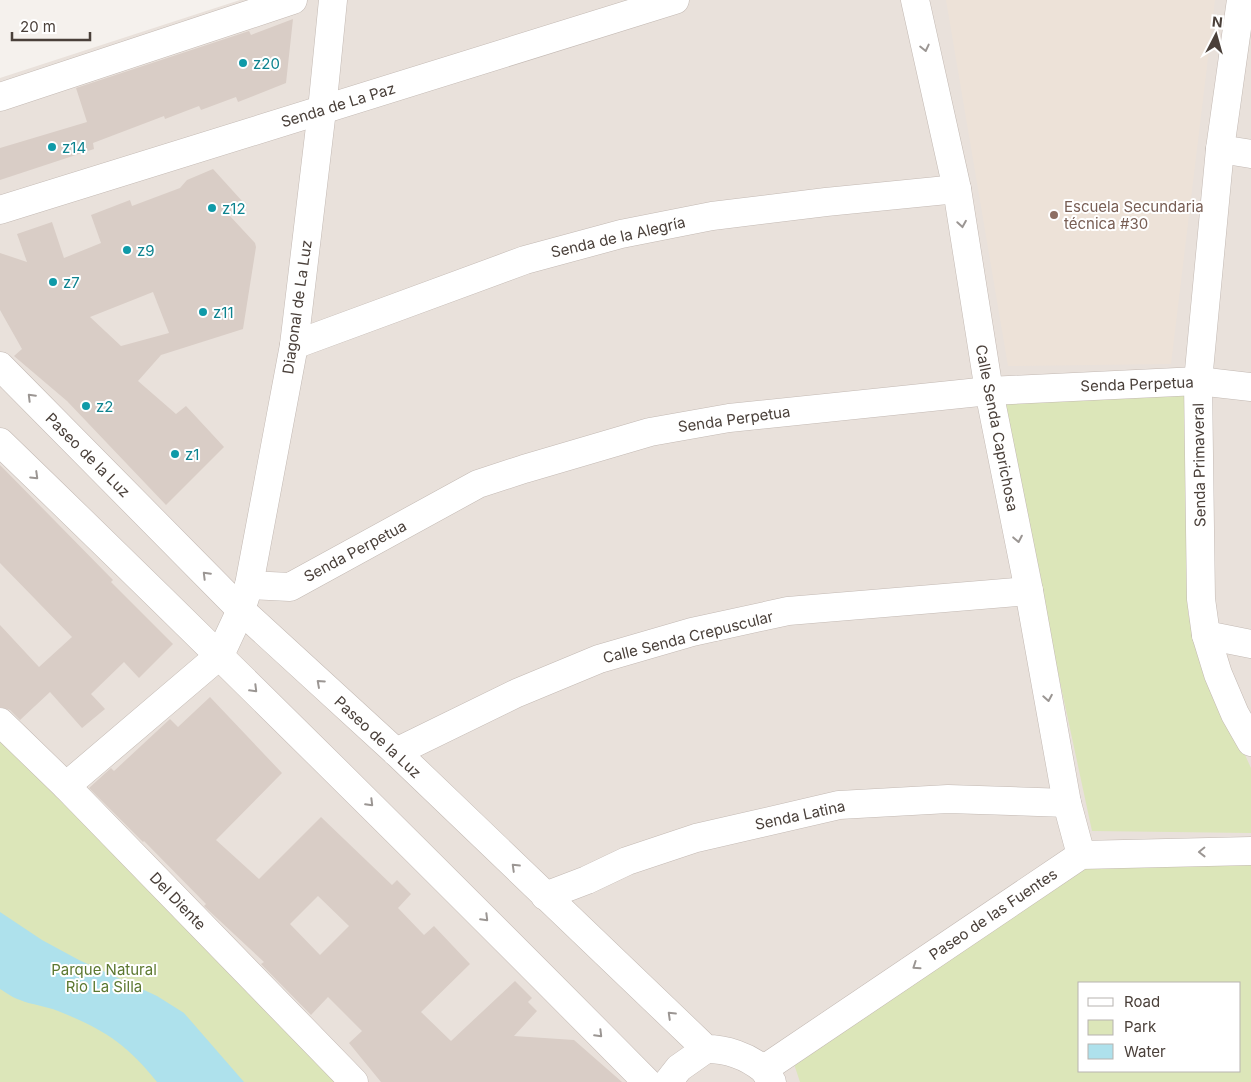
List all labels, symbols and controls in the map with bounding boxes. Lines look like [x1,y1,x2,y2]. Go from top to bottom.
scale bar [12,10,90,42]
north arrow [1191,10,1241,60]
text: N [1211,13,1224,31]
text: 20 m [20,17,56,36]
one-way arrow [919,43,930,52]
place label: z20 [253,54,280,73]
marker: z20 [237,57,249,69]
street label: Senda de La Paz [279,79,397,131]
place label: z14 [62,138,86,157]
marker: z14 [46,141,58,153]
place label: Escuela Secundaria técnica #30 [1064,197,1204,233]
place label: z12 [222,199,246,218]
marker: z12 [206,202,218,214]
marker: Escuela Secundaria técnica #30 [1048,209,1060,221]
street label: Senda de la Alegría [549,212,687,262]
one-way arrow [956,220,967,228]
street label: Diagonal de La Luz [278,239,316,375]
place label: z9 [137,241,155,260]
marker: z9 [121,244,133,256]
place label: z7 [63,273,80,292]
marker: z7 [47,276,59,288]
place label: z11 [213,303,234,322]
marker: z11 [197,306,209,318]
street label: Calle Senda Caprichosa [972,343,1022,513]
street label: Senda Perpetua [1080,373,1194,395]
one-way arrow [28,394,37,403]
place label: z2 [96,397,113,416]
marker: z2 [80,400,92,412]
street label: Senda Perpetua [677,402,791,436]
street label: Senda Primaveral [1188,403,1210,527]
street label: Paseo de la Luz [42,409,134,501]
place label: z1 [185,445,199,464]
marker: z1 [169,448,181,460]
one-way arrow [29,470,38,479]
street label: Senda Perpetua [301,516,409,586]
one-way arrow [1013,534,1023,543]
one-way arrow [203,572,212,581]
street label: Calle Senda Crepuscular [601,607,775,667]
one-way arrow [317,680,326,689]
one-way arrow [248,683,257,692]
street label: Paseo de la Luz [331,692,425,782]
one-way arrow [1042,694,1053,703]
street label: Senda Latina [753,796,847,834]
one-way arrow [364,797,373,806]
one-way arrow [1198,847,1206,857]
one-way arrow [512,864,521,873]
street label: Paseo de las Fuentes [925,864,1061,964]
street label: Del Diente [146,868,210,934]
one-way arrow [479,912,488,921]
park label: Parque Natural Rio La Silla [51,960,157,996]
one-way arrow [912,960,922,969]
legend [1078,982,1241,1072]
text: Road [1124,992,1160,1011]
one-way arrow [667,1012,676,1021]
text: Park [1124,1017,1157,1036]
one-way arrow [593,1028,602,1037]
text: Water [1124,1042,1166,1061]

